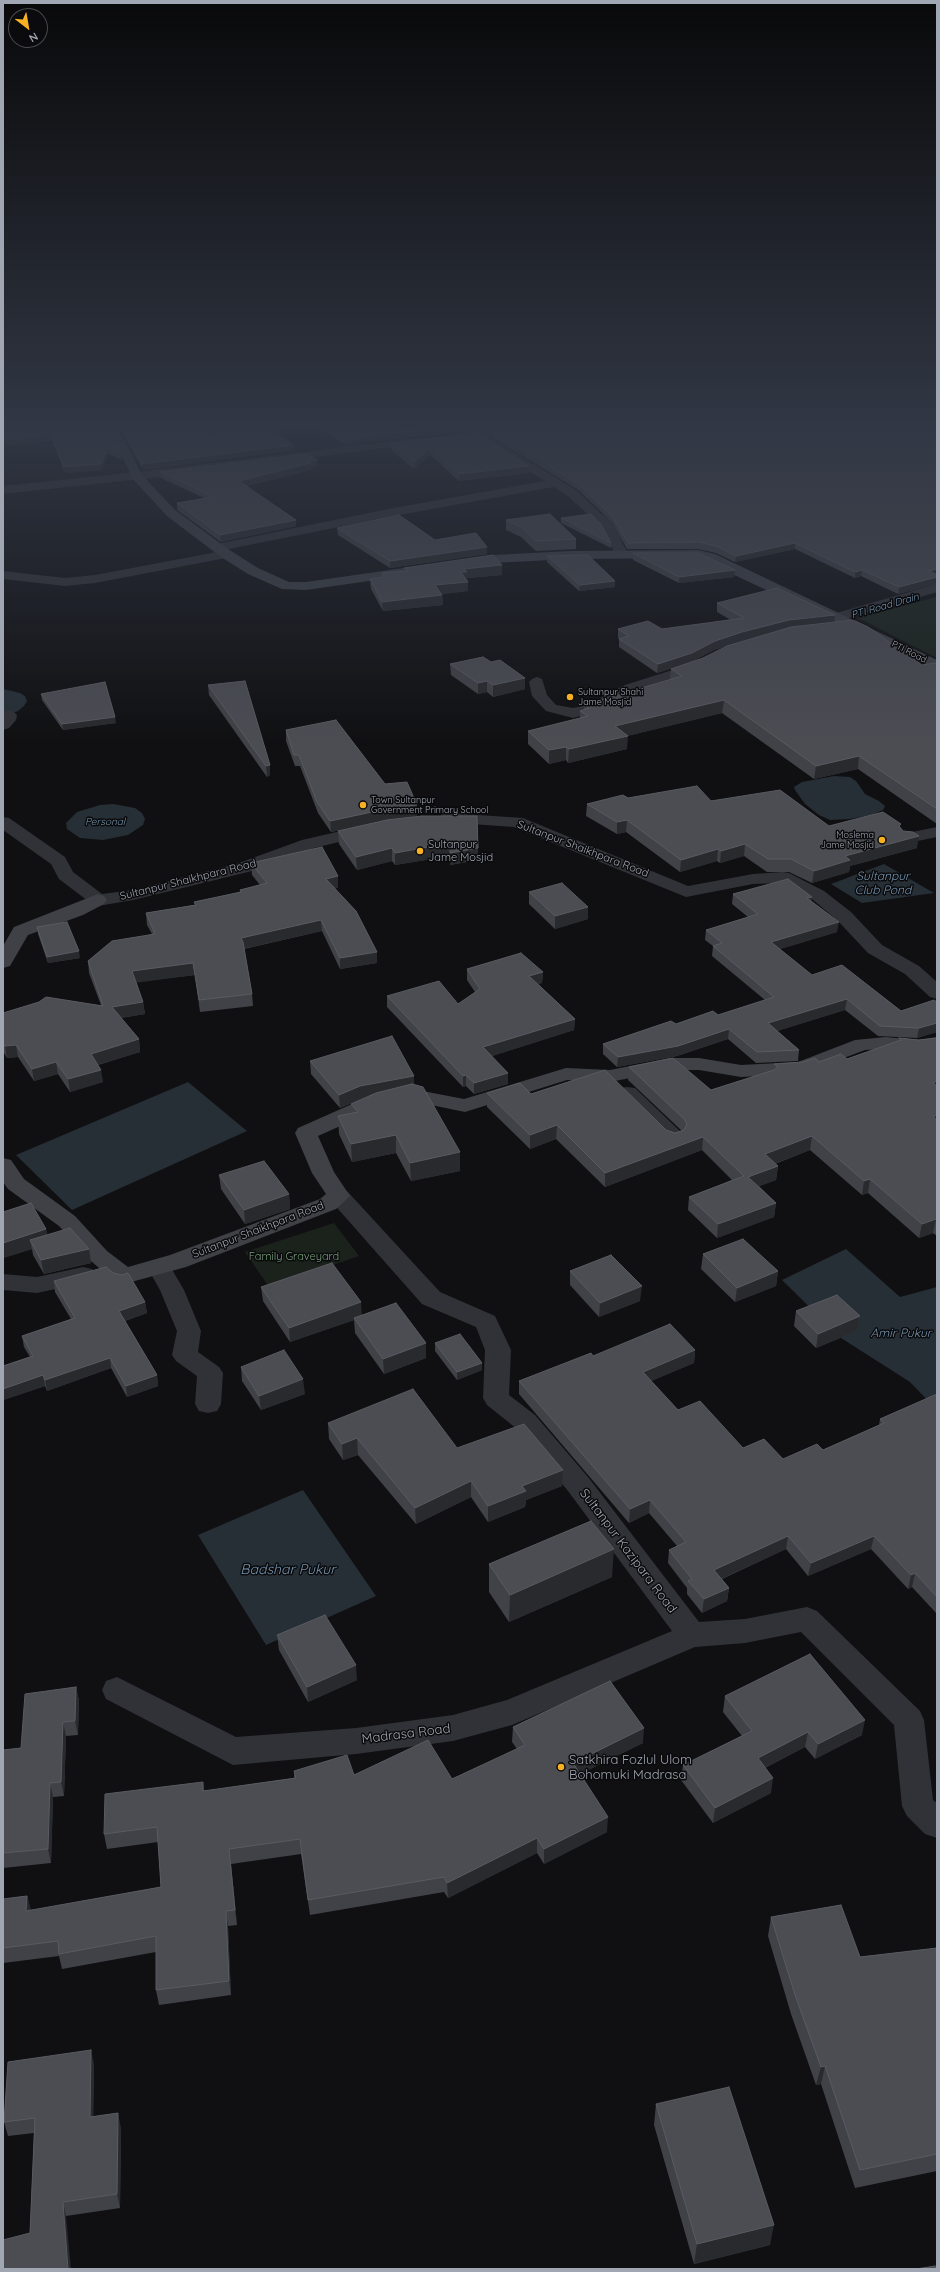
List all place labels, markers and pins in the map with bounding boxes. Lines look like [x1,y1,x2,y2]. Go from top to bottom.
place label: Sultanpur Shahi Jame Mosjid [578,687,643,708]
marker: Sultanpur Shahi Jame Mosjid [565,692,575,702]
place label: Town Sultanpur Government Primary School [371,795,488,816]
marker: Town Sultanpur Government Primary School [358,800,368,810]
place label: Moslema Jame Mosjid [821,830,874,851]
marker: Moslema Jame Mosjid [877,835,887,845]
place label: Sultanpur Jame Mosjid [428,838,493,864]
marker: Sultanpur Jame Mosjid [415,846,425,856]
place label: Satkhira Fozlul Ulom Bohomuki Madrasa [569,1752,692,1783]
marker: Satkhira Fozlul Ulom Bohomuki Madrasa [556,1762,566,1772]

